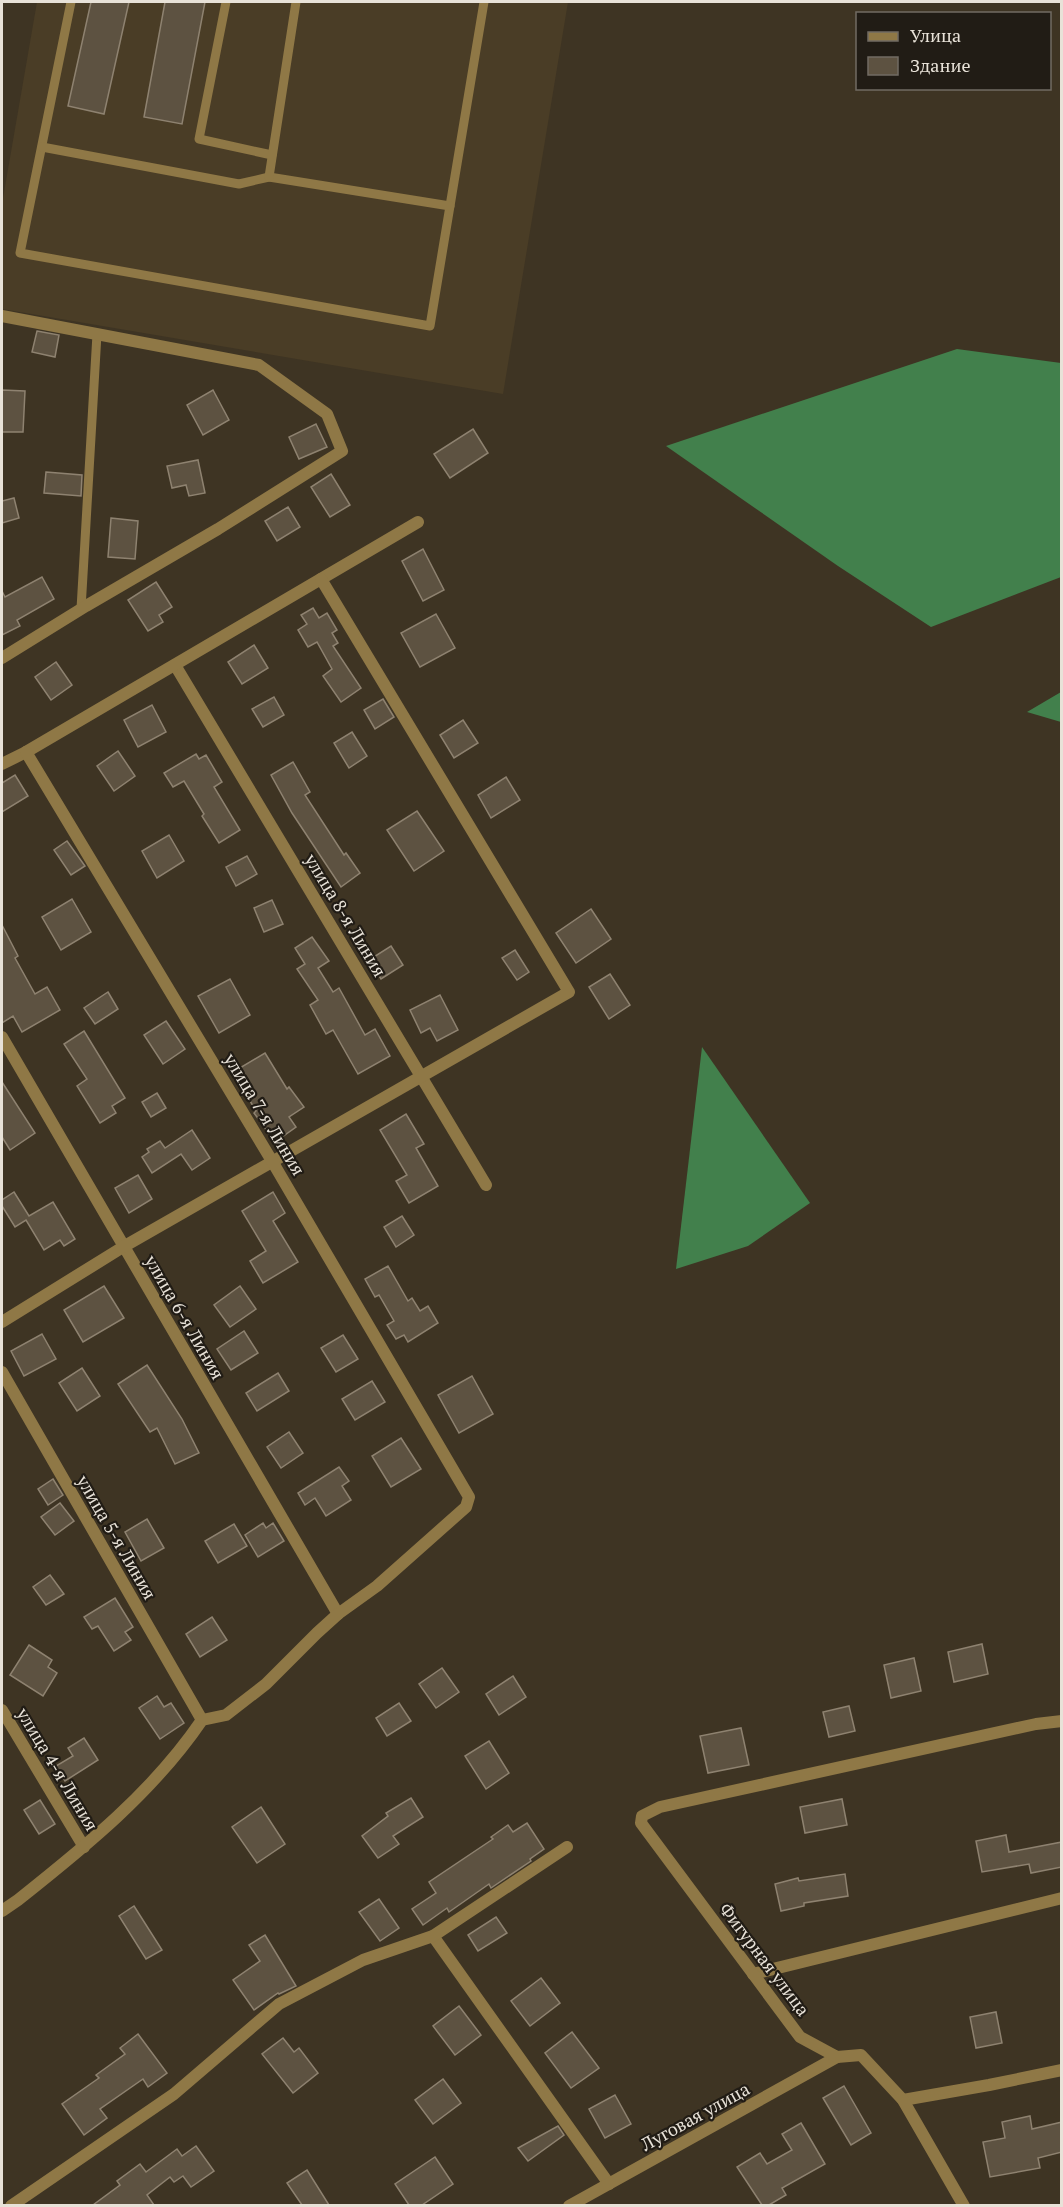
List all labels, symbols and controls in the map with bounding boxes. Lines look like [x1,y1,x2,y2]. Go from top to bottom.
legend [856,12,1051,90]
text: Улица [910,23,961,47]
text: Здание [910,53,970,77]
street label: улица 8-я Линия [299,848,392,981]
street label: улица 7-я Линия [219,1048,311,1180]
street label: улица 6-я Линия [139,1250,230,1383]
street label: улица 5-я Линия [71,1470,162,1603]
street label: улица 4-я Линия [11,1702,104,1835]
street label: Фигурная улица [715,1898,815,2020]
street label: Луговая улица [636,2076,754,2156]

